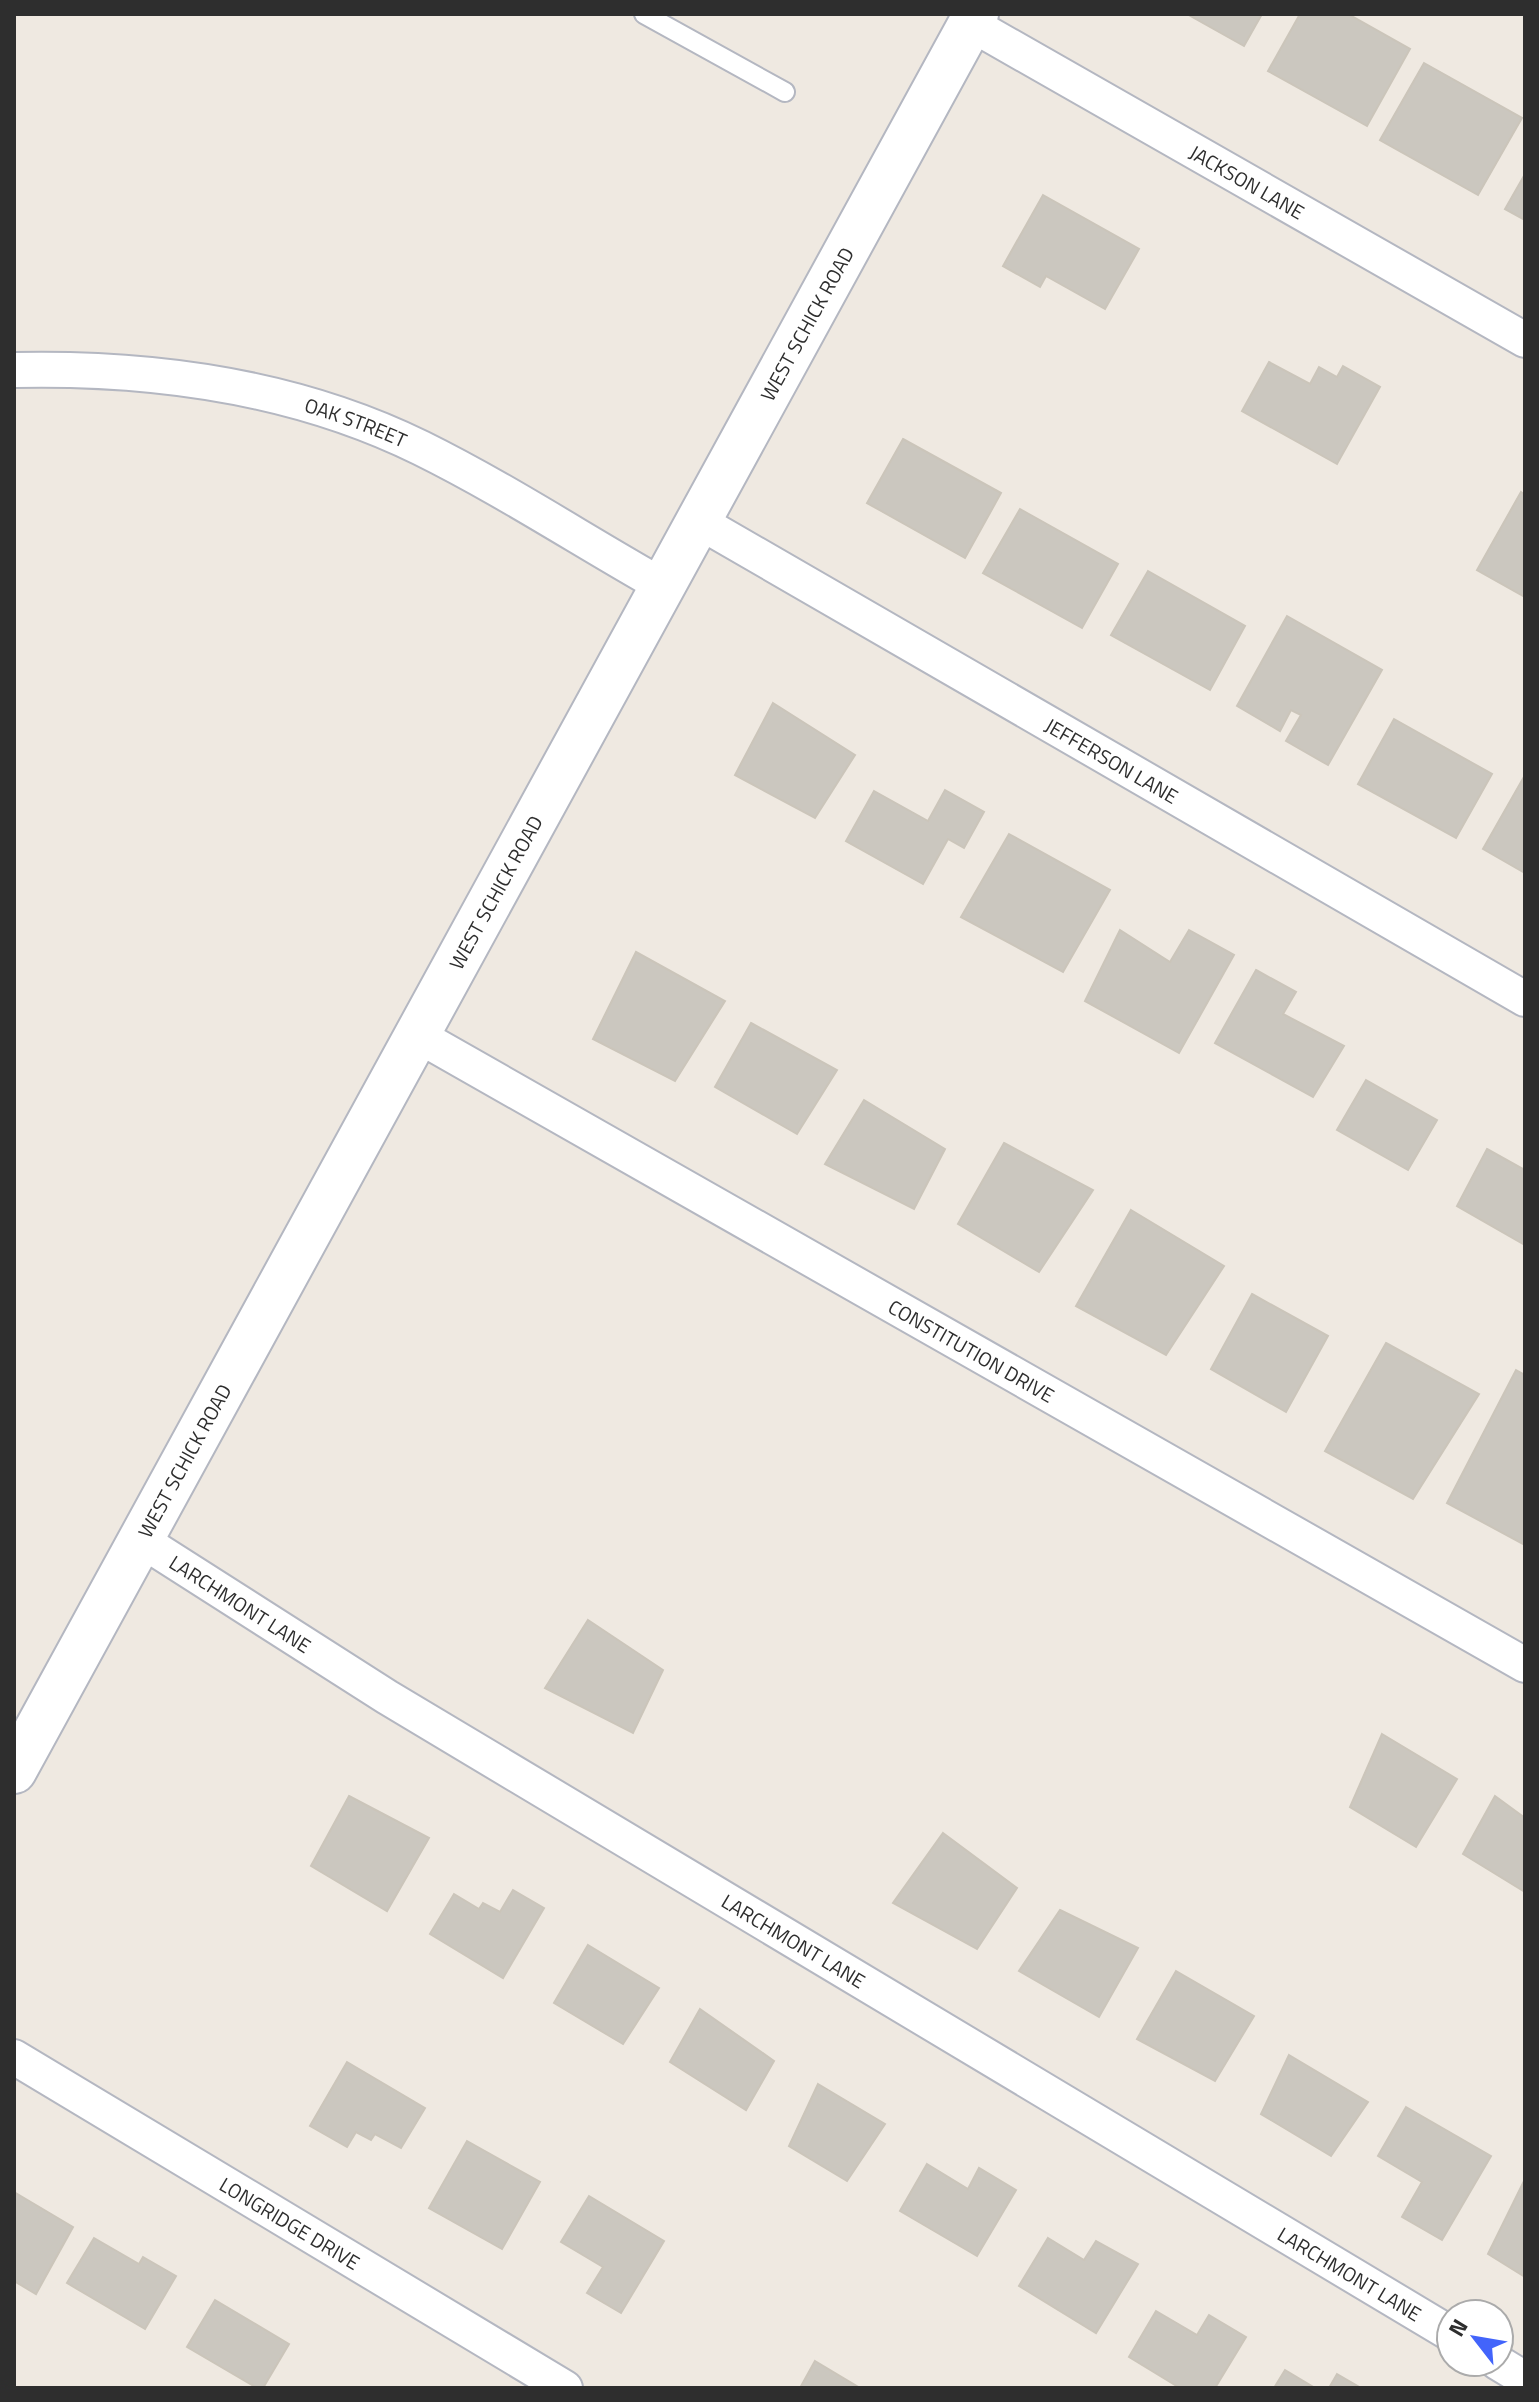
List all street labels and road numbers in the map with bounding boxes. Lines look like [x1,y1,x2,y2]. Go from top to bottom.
street label: JACKSON LANE [1184,136,1310,227]
street label: WEST SCHICK ROAD [752,241,861,406]
street label: OAK STREET [301,389,413,455]
street label: JEFFERSON LANE [1039,709,1184,811]
street label: WEST SCHICK ROAD [440,809,550,975]
street label: CONSTITUTION DRIVE [883,1291,1060,1410]
street label: WEST SCHICK ROAD [129,1378,239,1543]
street label: LARCHMONT LANE [164,1547,317,1660]
street label: LARCHMONT LANE [716,1885,872,1996]
street label: LONGRIDGE DRIVE [214,2169,366,2277]
street label: LARCHMONT LANE [1272,2218,1428,2329]

